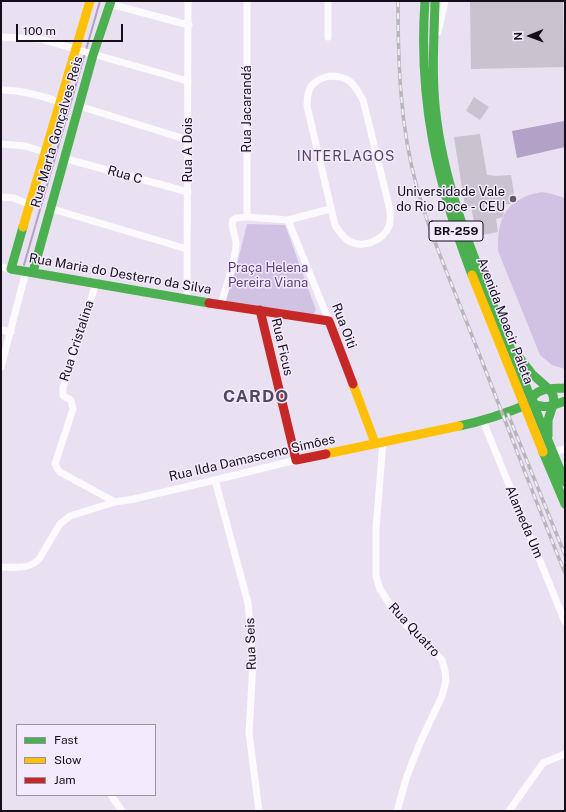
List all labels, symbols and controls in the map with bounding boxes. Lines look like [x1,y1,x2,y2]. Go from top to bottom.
scale bar [18,16,125,42]
north arrow [510,16,550,56]
text: 100 m [23,24,56,38]
text: N [512,32,524,41]
street label: Rua Marta Gonçalves Reis [28,54,86,210]
street label: Rua Jacarandá [239,65,255,153]
street label: Rua A Dois [180,117,196,183]
district label: INTERLAGOS [297,149,395,165]
street label: Rua C [106,163,144,187]
place label: Universidade Vale do Rio Doce - CEU [396,184,505,215]
marker: Universidade Vale do Rio Doce - CEU [508,194,518,204]
road number: BR-259 [429,221,483,241]
street label: Rua Maria do Desterro da Silva [27,250,213,298]
street label: Avenida Moacir Paleta [474,256,536,386]
park label: Praça Helena Pereira Viana [228,260,308,291]
street label: Rua Cristalina [57,298,97,384]
street label: Rua Oiti [328,301,360,351]
street label: Rua Ficus [268,317,296,377]
district label: CARDO [223,387,289,407]
street label: Rua Ilda Damasceno Simôes [167,431,337,485]
street label: Alameda Um [502,483,546,561]
street label: Rua Quatro [385,600,443,660]
street label: Rua Seis [242,618,260,670]
legend [16,724,156,796]
text: Fast [54,733,78,747]
text: Slow [54,753,81,767]
text: Jam [54,773,76,787]

